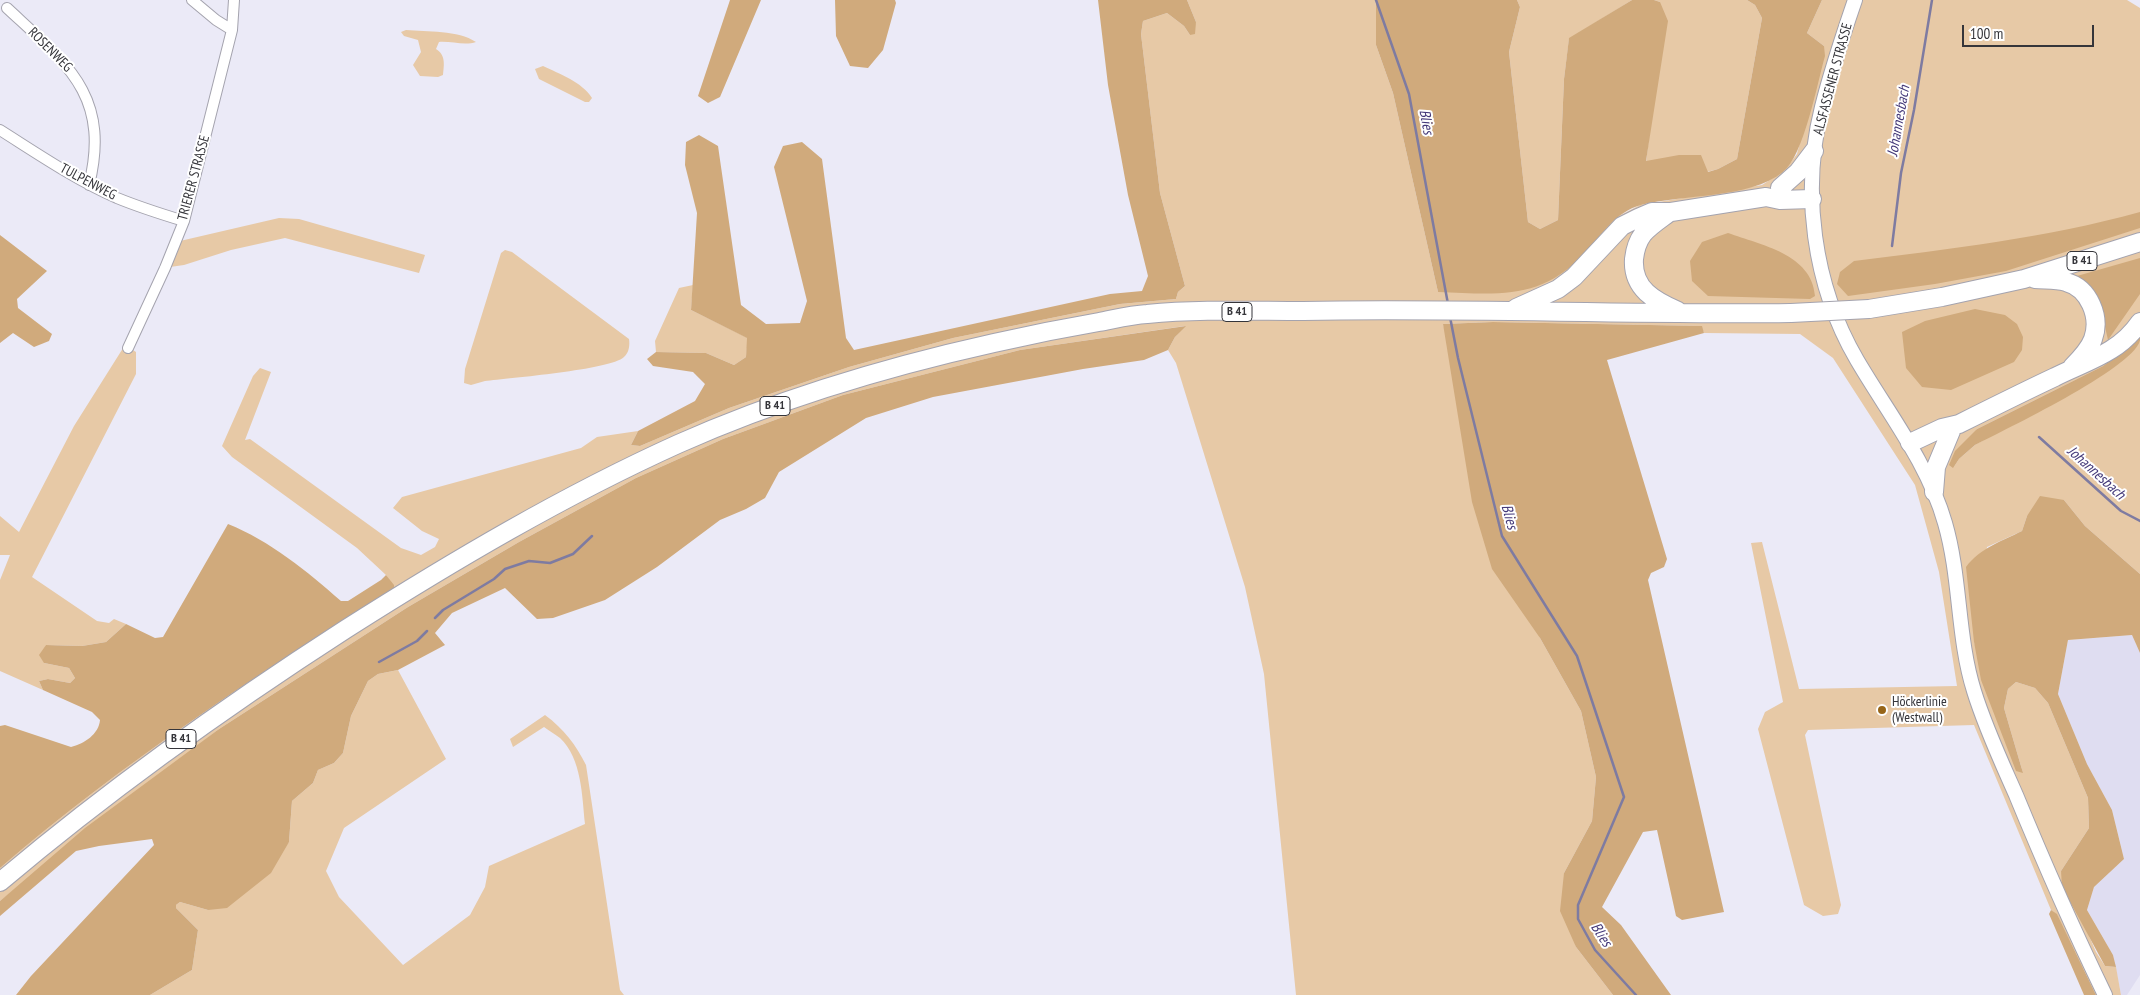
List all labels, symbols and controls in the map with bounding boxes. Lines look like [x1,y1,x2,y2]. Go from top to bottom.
scale bar [1965,15,2098,47]
street label: ALSFASSENER STRASSE [1810,21,1856,137]
street label: ROSENWEG [24,24,76,76]
text: 100 m [1970,24,2003,43]
water label: Johannesbach [1884,84,1914,158]
water label: Blies [1415,108,1437,136]
street label: TRIERER STRASSE [175,133,213,223]
street label: TULPENWEG [57,160,119,204]
road number: B 41 [2067,252,2097,270]
road number: B 41 [1222,302,1252,322]
road number: B 41 [760,396,790,416]
water label: Johannesbach [2063,442,2129,504]
water label: Blies [1497,503,1521,531]
place label: Höckerlinie (Westwall) [1892,694,1947,726]
marker: Höckerlinie (Westwall) [1876,704,1888,716]
road number: B 41 [166,730,196,749]
water label: Blies [1587,920,1615,950]

